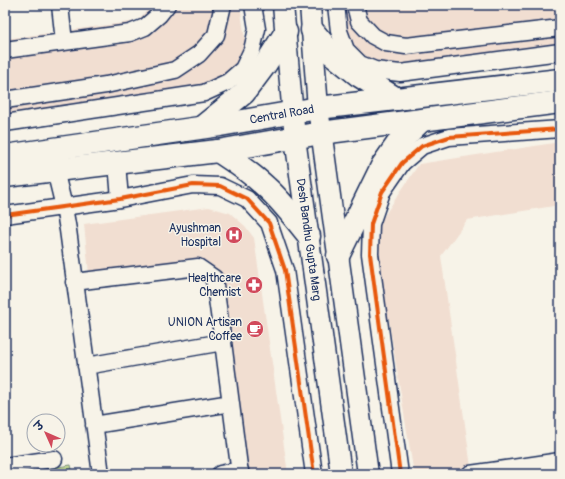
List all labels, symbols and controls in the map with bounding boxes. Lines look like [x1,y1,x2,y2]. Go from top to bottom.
street label: Central Road [249,101,315,127]
street label: Desh Bandhu Gupta Marg [293,177,325,302]
place label: Ayushman Hospital [169,221,221,250]
hospital icon: Ayushman Hospital [224,225,244,245]
place label: Healthcare Chemist [187,271,241,300]
pharmacy icon: Healthcare Chemist [244,275,264,295]
place label: UNION Artisan Coffee [168,315,242,344]
cafe icon: UNION Artisan Coffee [245,319,265,339]
north arrow [26,413,66,453]
text: उ [31,418,48,434]

